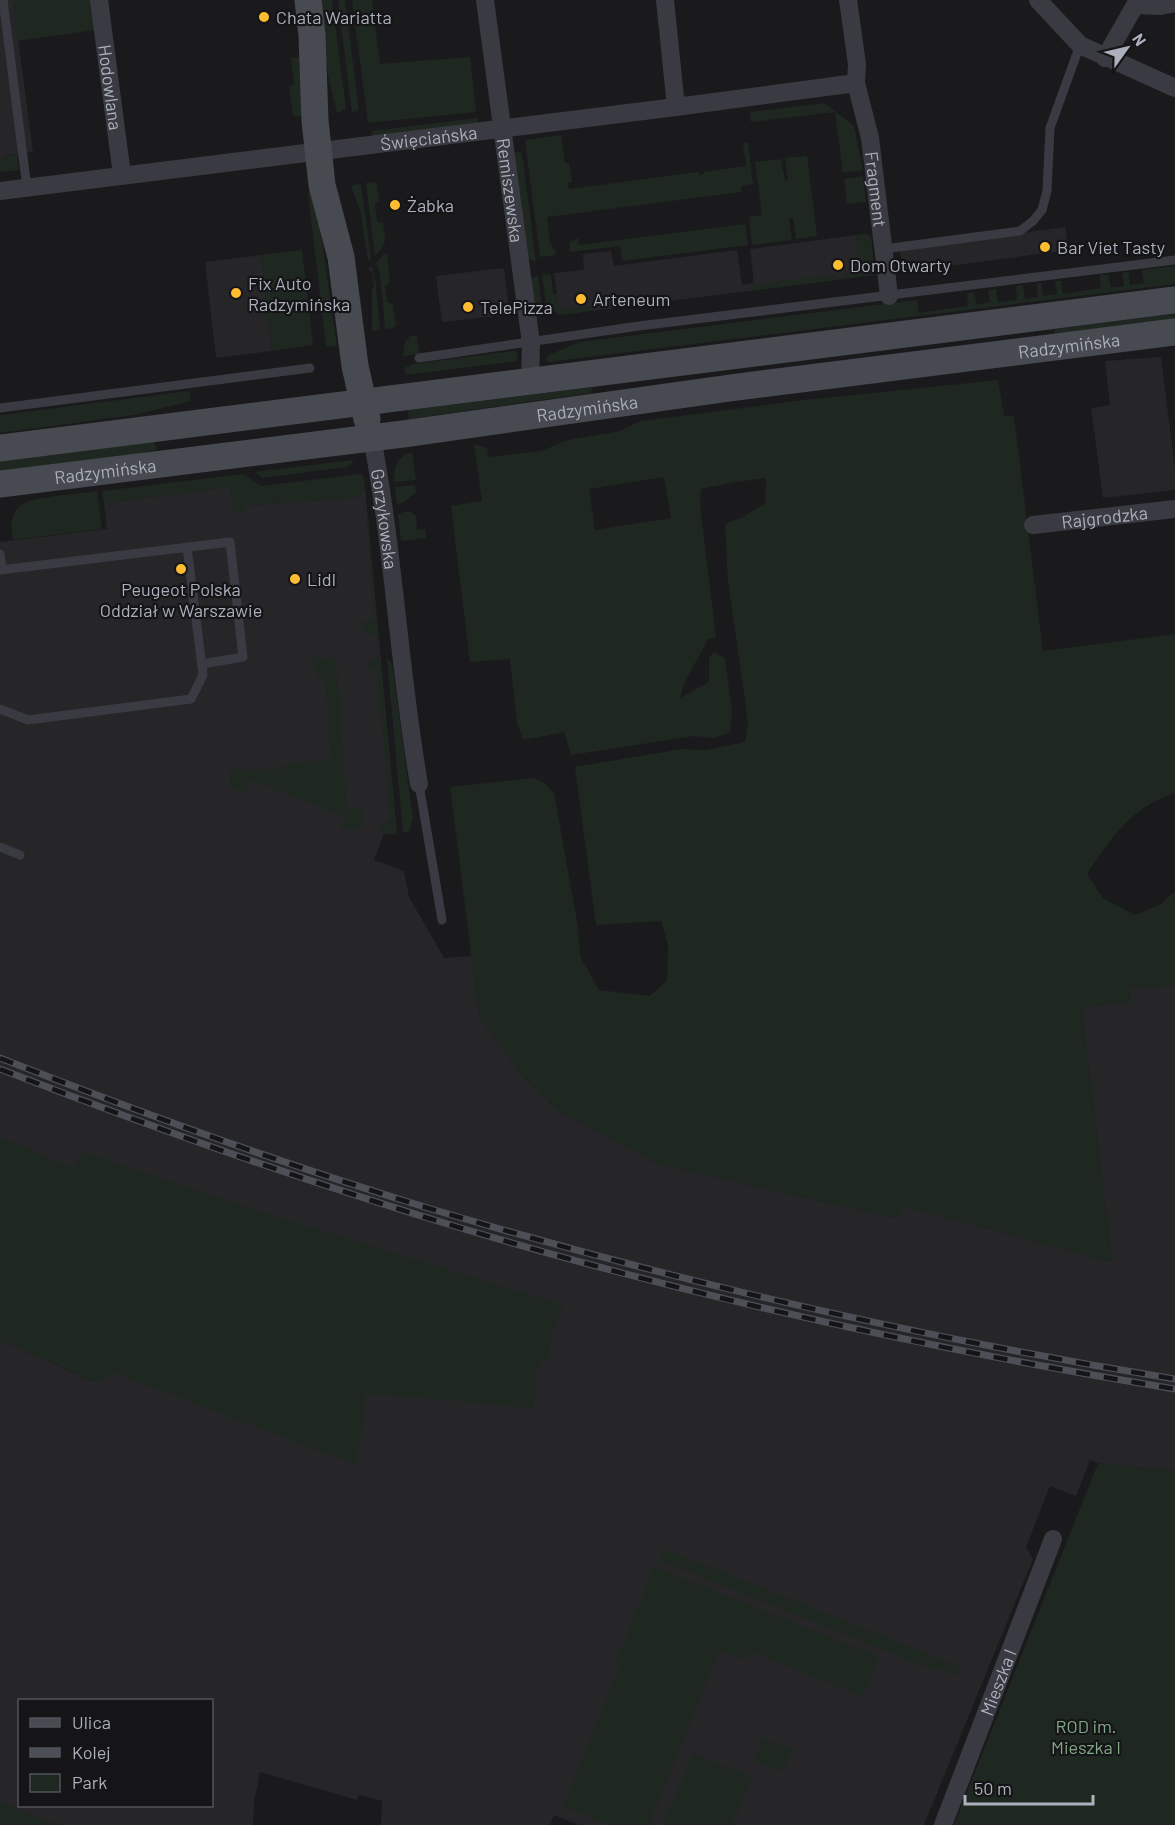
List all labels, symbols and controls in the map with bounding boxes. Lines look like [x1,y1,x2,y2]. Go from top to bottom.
place label: Chata Wariatta [276,6,392,28]
marker: Chata Wariatta [257,10,271,24]
north arrow [1097,18,1157,78]
text: N [1129,30,1151,49]
street label: Hodowlana [94,43,127,131]
street label: Święciańska [379,121,478,155]
street label: Remiszewska [493,137,528,244]
street label: Fragment [861,150,892,228]
place label: Żabka [407,194,454,216]
marker: Żabka [388,198,402,212]
place label: Bar Viet Tasty [1057,236,1165,258]
marker: Bar Viet Tasty [1038,240,1052,254]
place label: Dom Otwarty [850,254,951,276]
marker: Dom Otwarty [831,258,845,272]
place label: Fix Auto Radzymińska [248,272,350,315]
marker: Fix Auto Radzymińska [229,286,243,300]
place label: Arteneum [593,288,670,310]
marker: Arteneum [574,292,588,306]
place label: TelePizza [480,296,553,318]
marker: TelePizza [461,300,475,314]
street label: Radzymińska [1017,328,1121,363]
street label: Radzymińska [535,390,639,426]
street label: Radzymińska [53,454,157,488]
street label: Gorzykowska [367,467,402,570]
street label: Rajgrodzka [1060,501,1149,533]
marker: Peugeot Polska Oddział w Warszawie [174,562,188,576]
place label: Lidl [307,568,336,590]
marker: Lidl [288,572,302,586]
place label: Peugeot Polska Oddział w Warszawie [100,578,262,621]
street label: Mieszka I [975,1646,1021,1719]
legend [18,1699,213,1807]
text: Ulica [72,1711,111,1733]
park label: ROD im. Mieszka I [1051,1715,1121,1758]
text: Kolej [72,1741,111,1763]
scale bar [965,1768,1092,1806]
text: Park [72,1771,107,1793]
text: 50 m [974,1777,1012,1799]

